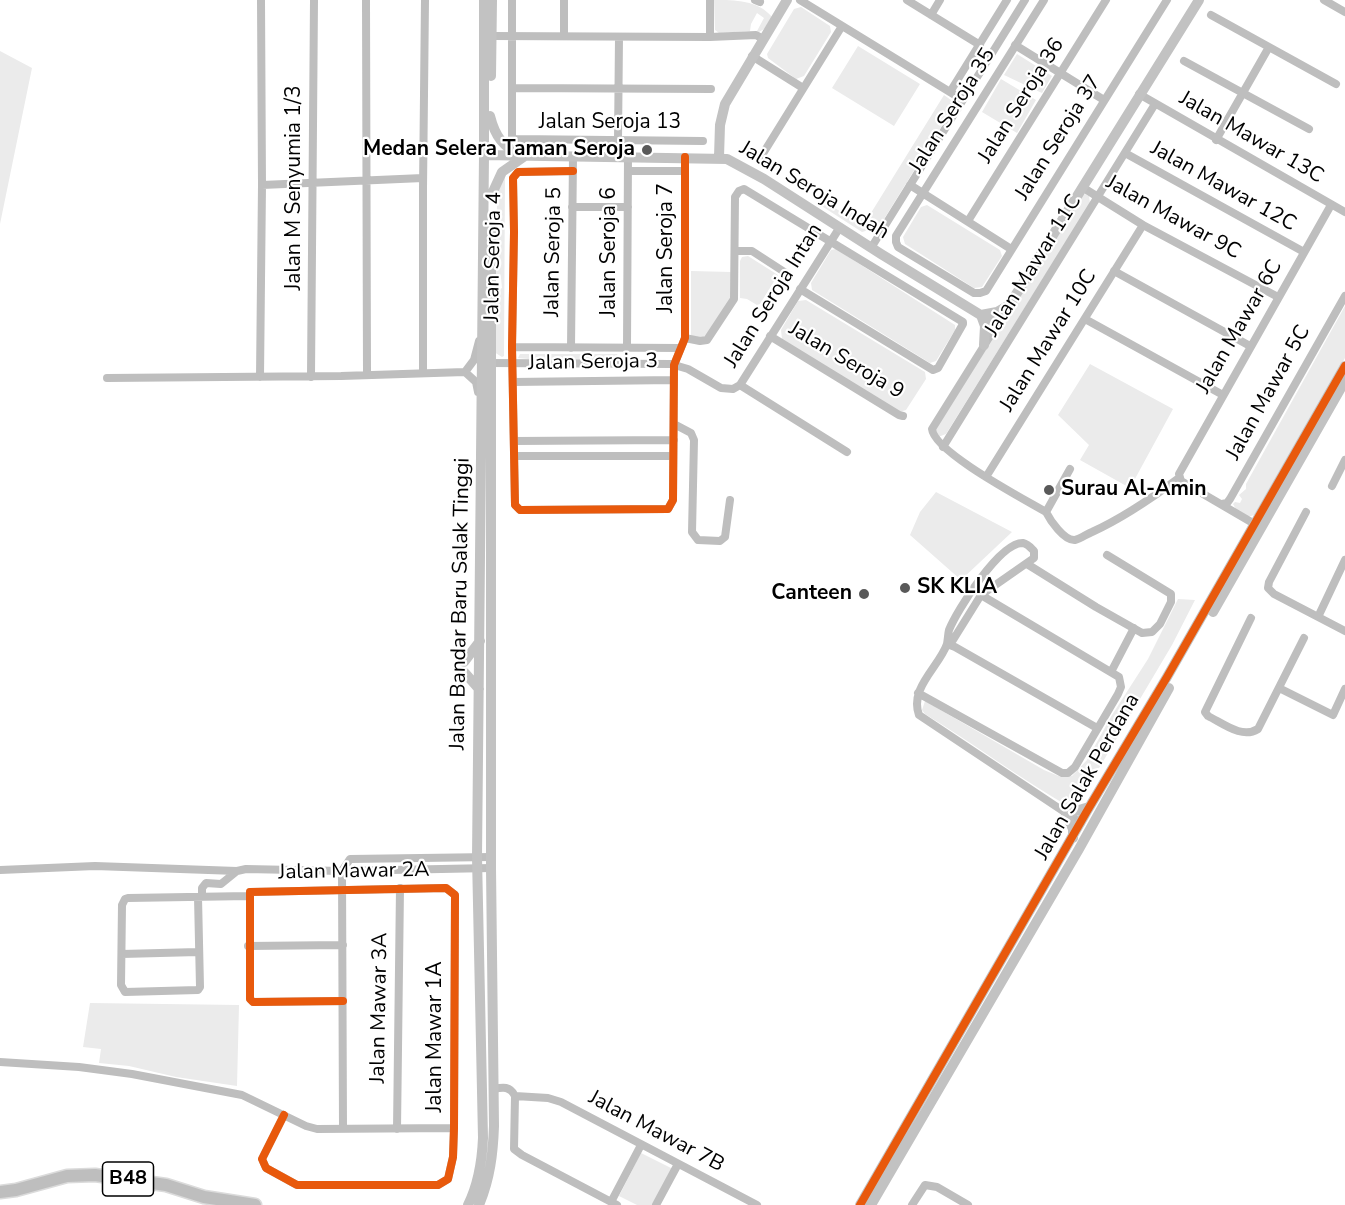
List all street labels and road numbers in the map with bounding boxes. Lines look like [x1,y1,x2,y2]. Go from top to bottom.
street label: Jalan Seroja 36 [974,34,1070,168]
street label: Jalan Seroja 35 [905,44,1001,178]
street label: Jalan Seroja 37 [1011,71,1107,205]
street label: Jalan M Senyumia 1/3 [282,86,308,290]
street label: Jalan Mawar 13C [1174,86,1328,190]
street label: Jalan Seroja 13 [539,110,681,136]
street label: Jalan Seroja Indah [735,136,893,246]
street label: Jalan Mawar 12C [1146,137,1300,237]
street label: Jalan Mawar 9C [1101,171,1245,265]
street label: Jalan Seroja 7 [654,183,680,313]
street label: Jalan Seroja 5 [540,187,568,317]
street label: Jalan Seroja 6 [597,187,623,317]
street label: Jalan Mawar 11C [980,190,1088,342]
street label: Jalan Seroja 4 [480,192,508,322]
street label: Jalan Seroja Intan [720,219,828,373]
street label: Jalan Mawar 6C [1192,256,1288,398]
street label: Jalan Mawar 10C [995,265,1103,417]
street label: Jalan Seroja 9 [784,317,908,405]
street label: Jalan Mawar 5C [1222,321,1316,465]
street label: Jalan Seroja 3 [528,349,658,377]
street label: Jalan Bandar Baru Salak Tinggi [446,458,476,750]
street label: Jalan Salak Perdana [1030,689,1146,865]
street label: Jalan Mawar 2A [278,858,430,886]
street label: Jalan Mawar 3A [366,932,394,1084]
street label: Jalan Mawar 1A [423,962,449,1112]
street label: Jalan Mawar 7B [584,1086,728,1178]
road number: B48 [102,1162,154,1196]

